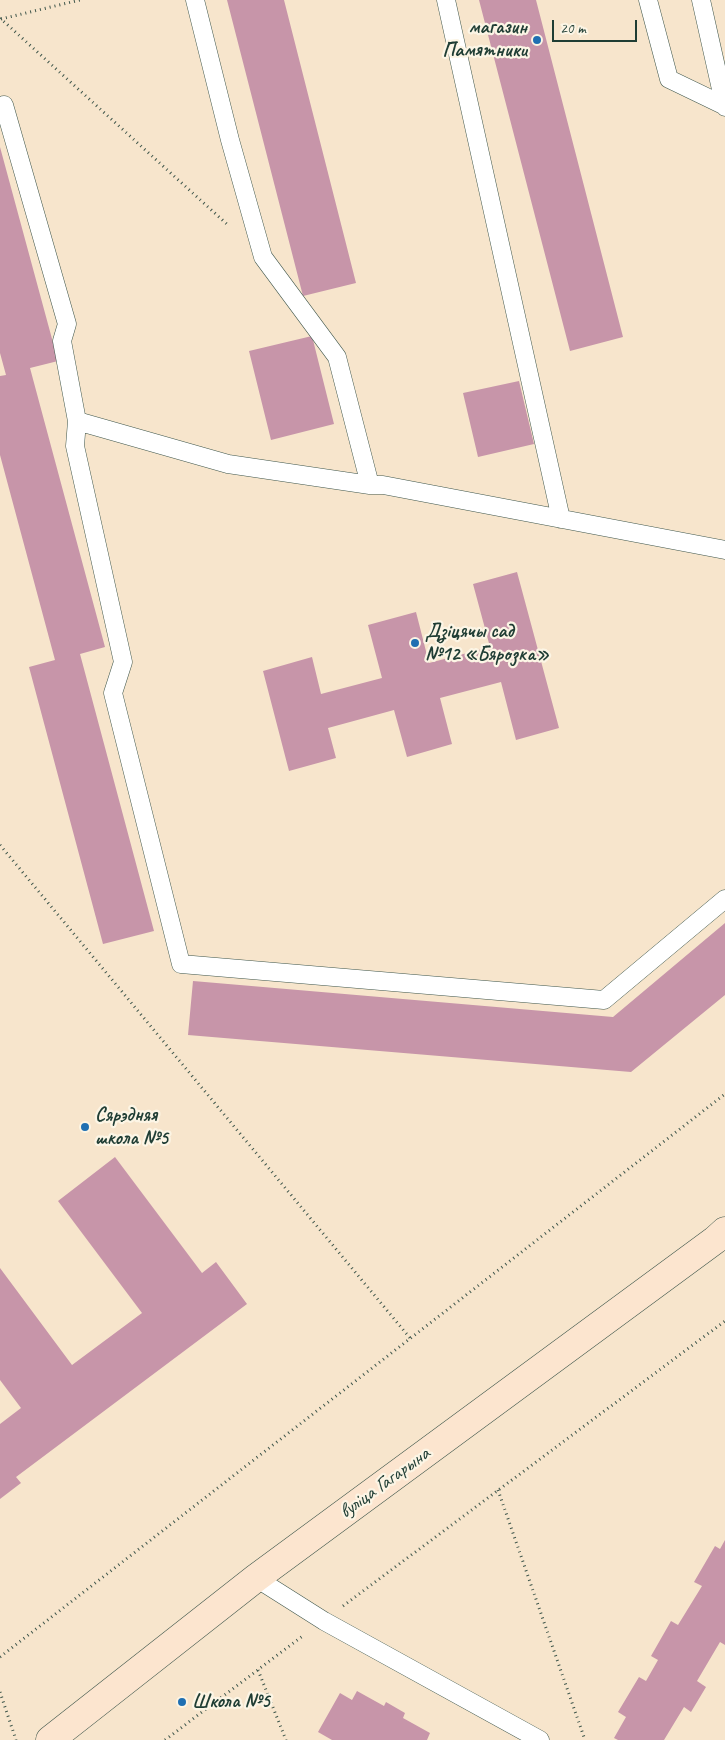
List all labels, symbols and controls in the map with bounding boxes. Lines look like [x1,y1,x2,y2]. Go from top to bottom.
scale bar [555,10,640,42]
place label: магазин Памятники [442,16,527,63]
text: 20 m [560,19,586,38]
marker: магазин Памятники [531,34,543,46]
place label: Дзіцячы сад №12 «Бярозка» [425,620,549,667]
marker: Дзіцячы сад №12 «Бярозка» [409,637,421,649]
place label: Сярэдняя школа №5 [95,1104,168,1151]
marker: Сярэдняя школа №5 [79,1121,91,1133]
street label: вуліца Гагарына [335,1442,435,1524]
place label: Школа №5 [192,1690,270,1714]
marker: Школа №5 [176,1696,188,1708]

